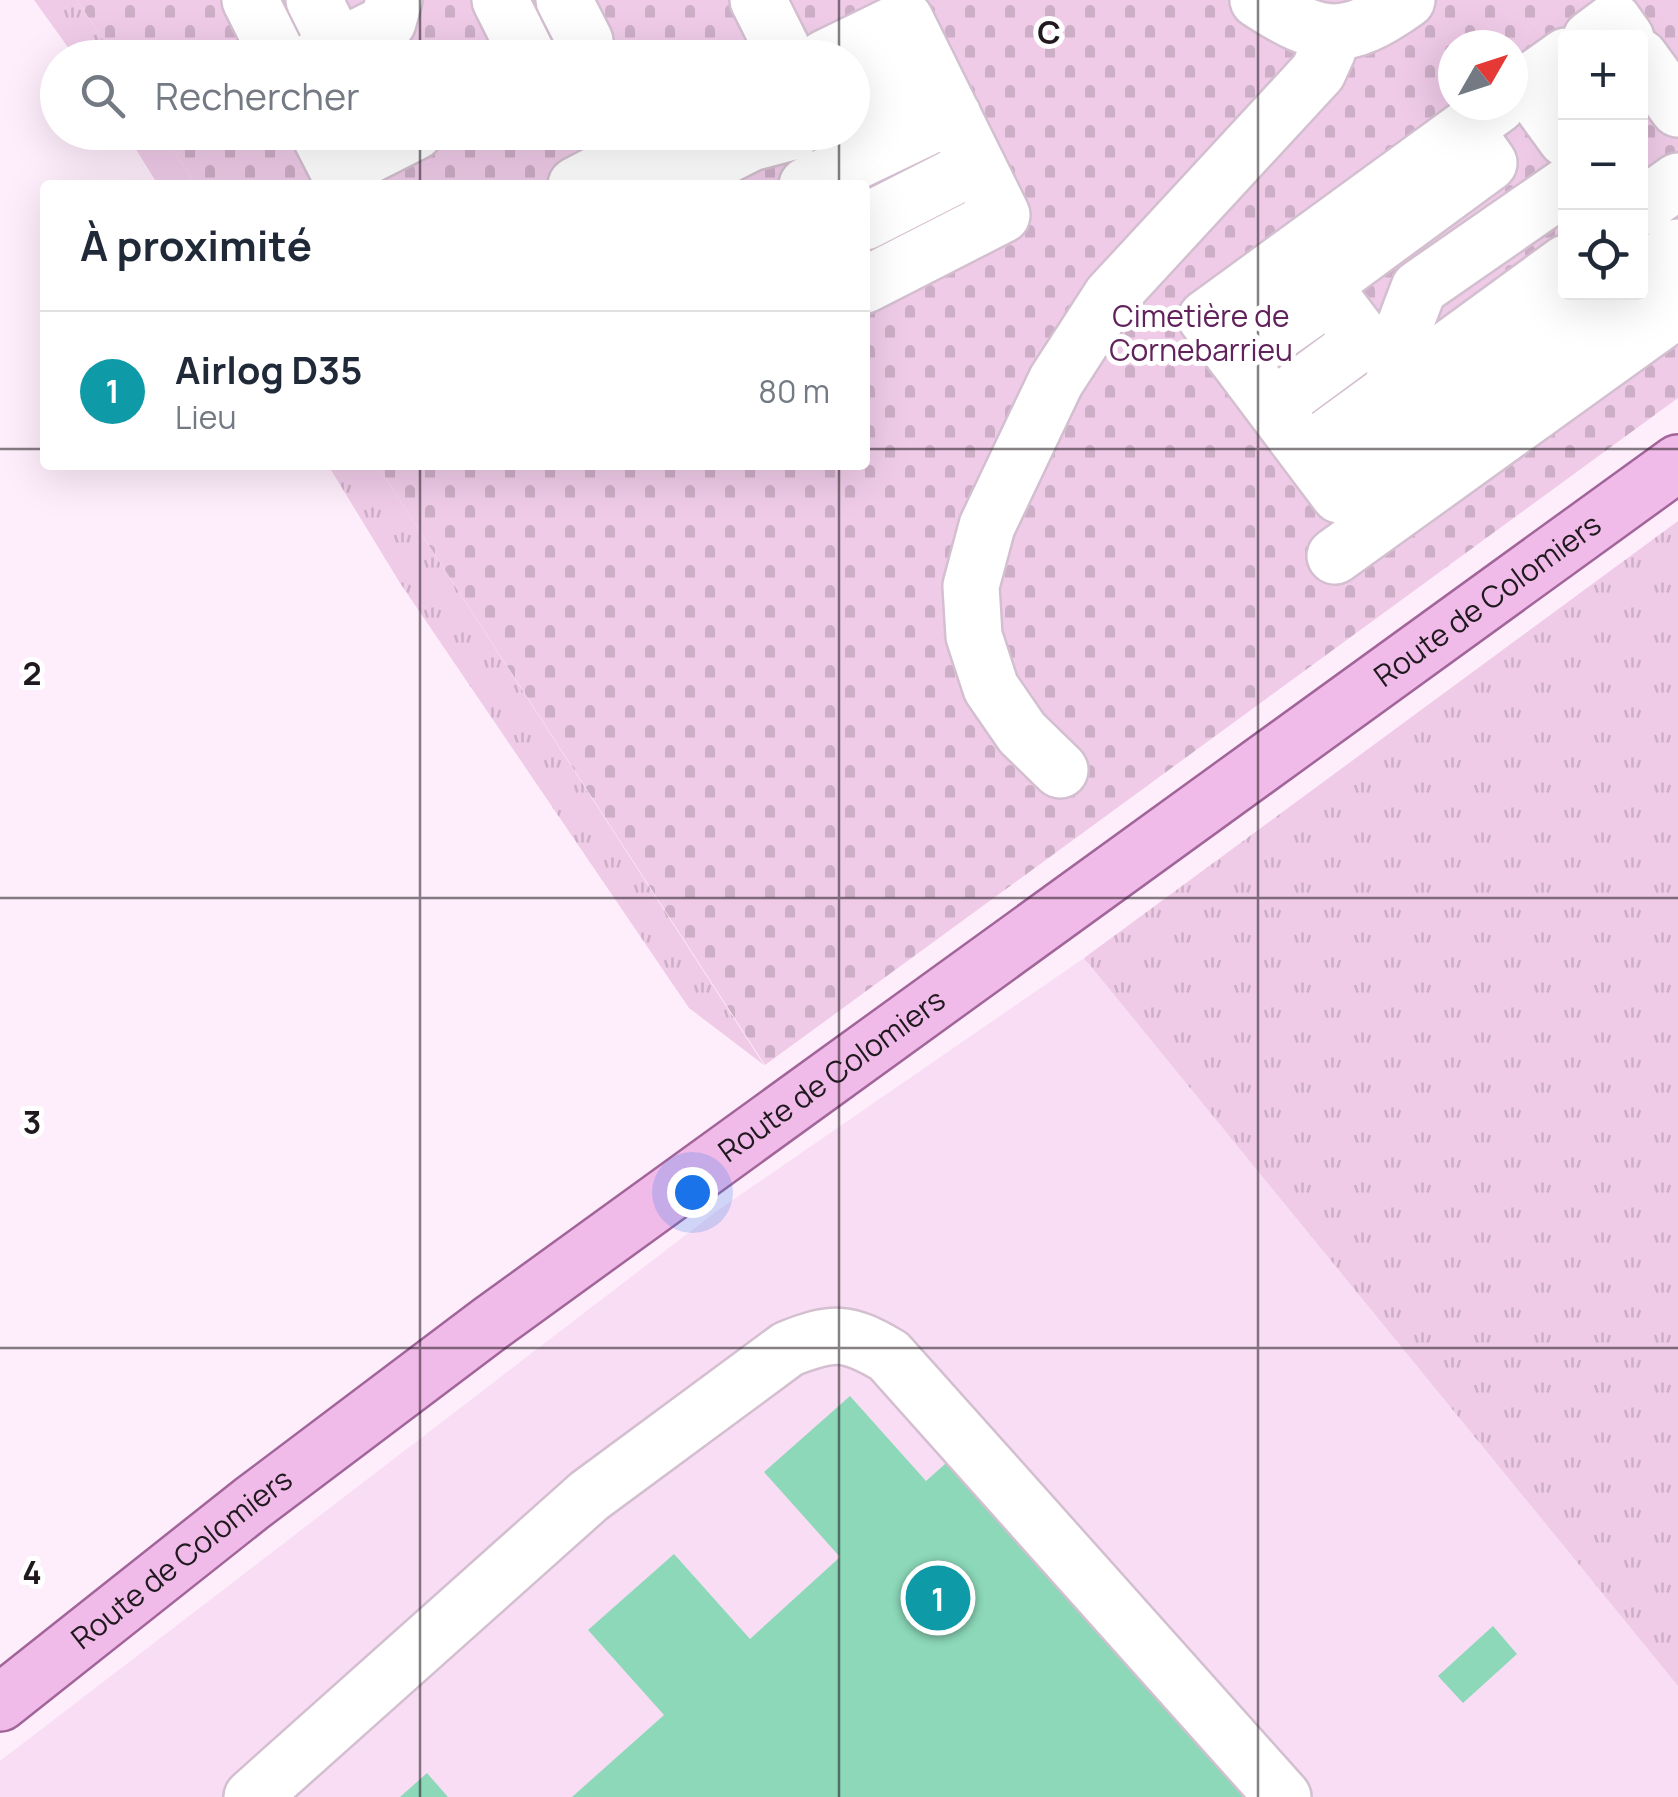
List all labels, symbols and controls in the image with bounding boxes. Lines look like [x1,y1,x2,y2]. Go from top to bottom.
text: C [1037,10,1061,54]
north arrow [1438,30,1528,120]
map controls [1558,30,1648,300]
button: + [1558,30,1648,120]
search box [40,40,870,150]
icon: search [75,68,130,123]
text: Rechercher [155,69,360,121]
button: − [1558,120,1648,210]
button: locate [1558,210,1648,300]
text: À proximité [80,216,312,274]
park label: Cimetière de Cornebarrieu [1109,295,1293,370]
text: Airlog D35 [175,343,362,395]
text: 1 [105,369,120,413]
text: 80 m [758,369,830,413]
text: Lieu [175,395,237,439]
street label: Route de Colomiers [1365,503,1609,696]
text: 2 [22,651,42,695]
street label: Route de Colomiers [709,979,953,1171]
text: 3 [23,1100,41,1144]
your location [667,1167,718,1218]
street label: Route de Colomiers [62,1458,300,1658]
text: 4 [22,1550,42,1594]
pin: 1 [906,1560,970,1636]

